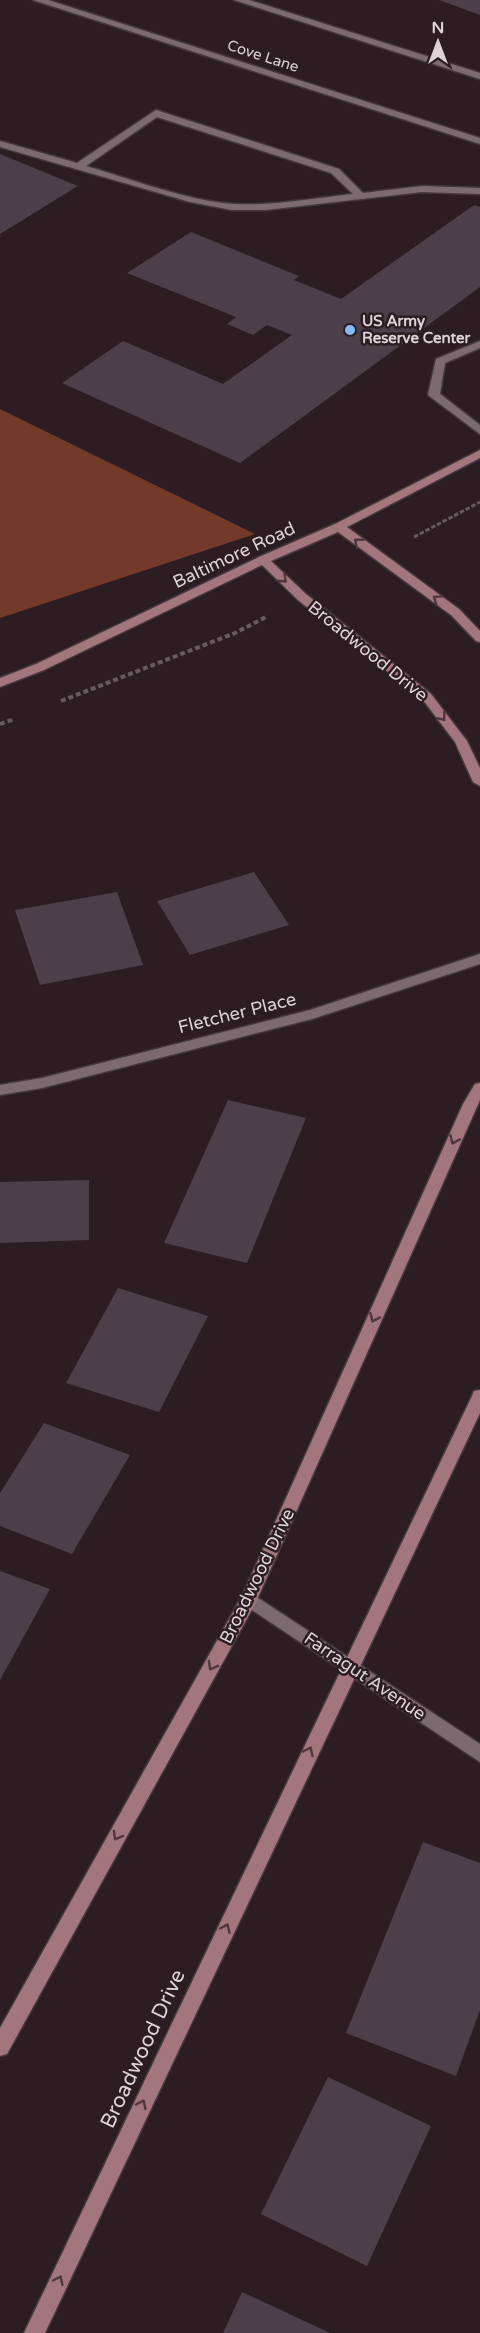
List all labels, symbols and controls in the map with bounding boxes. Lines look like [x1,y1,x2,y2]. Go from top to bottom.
north arrow [408,12,468,72]
text: N [432,18,444,38]
street label: Cove Lane [225,36,301,76]
place label: US Army Reserve Center [362,312,471,347]
marker: US Army Reserve Center [343,323,357,337]
street label: Baltimore Road [169,517,299,593]
one-way arrow [354,538,365,549]
one-way arrow [276,572,286,583]
one-way arrow [432,595,443,606]
street label: Broadwood Drive [304,596,432,706]
one-way arrow [435,710,446,721]
street label: Fletcher Place [176,988,298,1038]
one-way arrow [449,1134,461,1145]
one-way arrow [370,1312,382,1323]
street label: Broadwood Drive [215,1505,299,1647]
street label: Farragut Avenue [300,1627,430,1725]
one-way arrow [208,1659,219,1670]
one-way arrow [302,1747,314,1758]
one-way arrow [113,1830,124,1840]
one-way arrow [218,1923,230,1934]
street label: Broadwood Drive [95,1965,191,2132]
one-way arrow [135,2099,147,2110]
one-way arrow [51,2276,63,2287]

